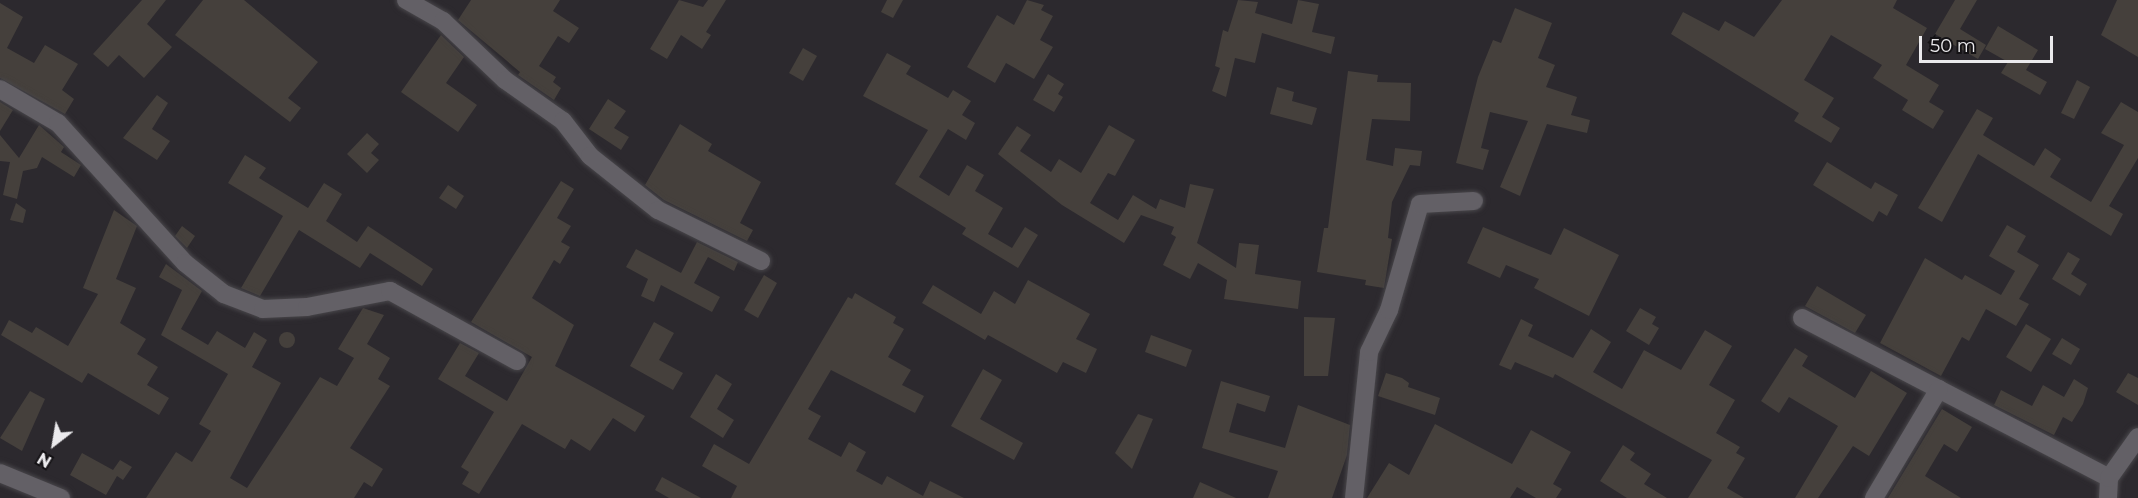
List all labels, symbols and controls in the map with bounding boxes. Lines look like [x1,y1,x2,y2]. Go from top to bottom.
scale bar [1922,24,2056,62]
text: 50 m [1930,35,1976,57]
north arrow [24,414,84,474]
text: N [34,448,55,471]

